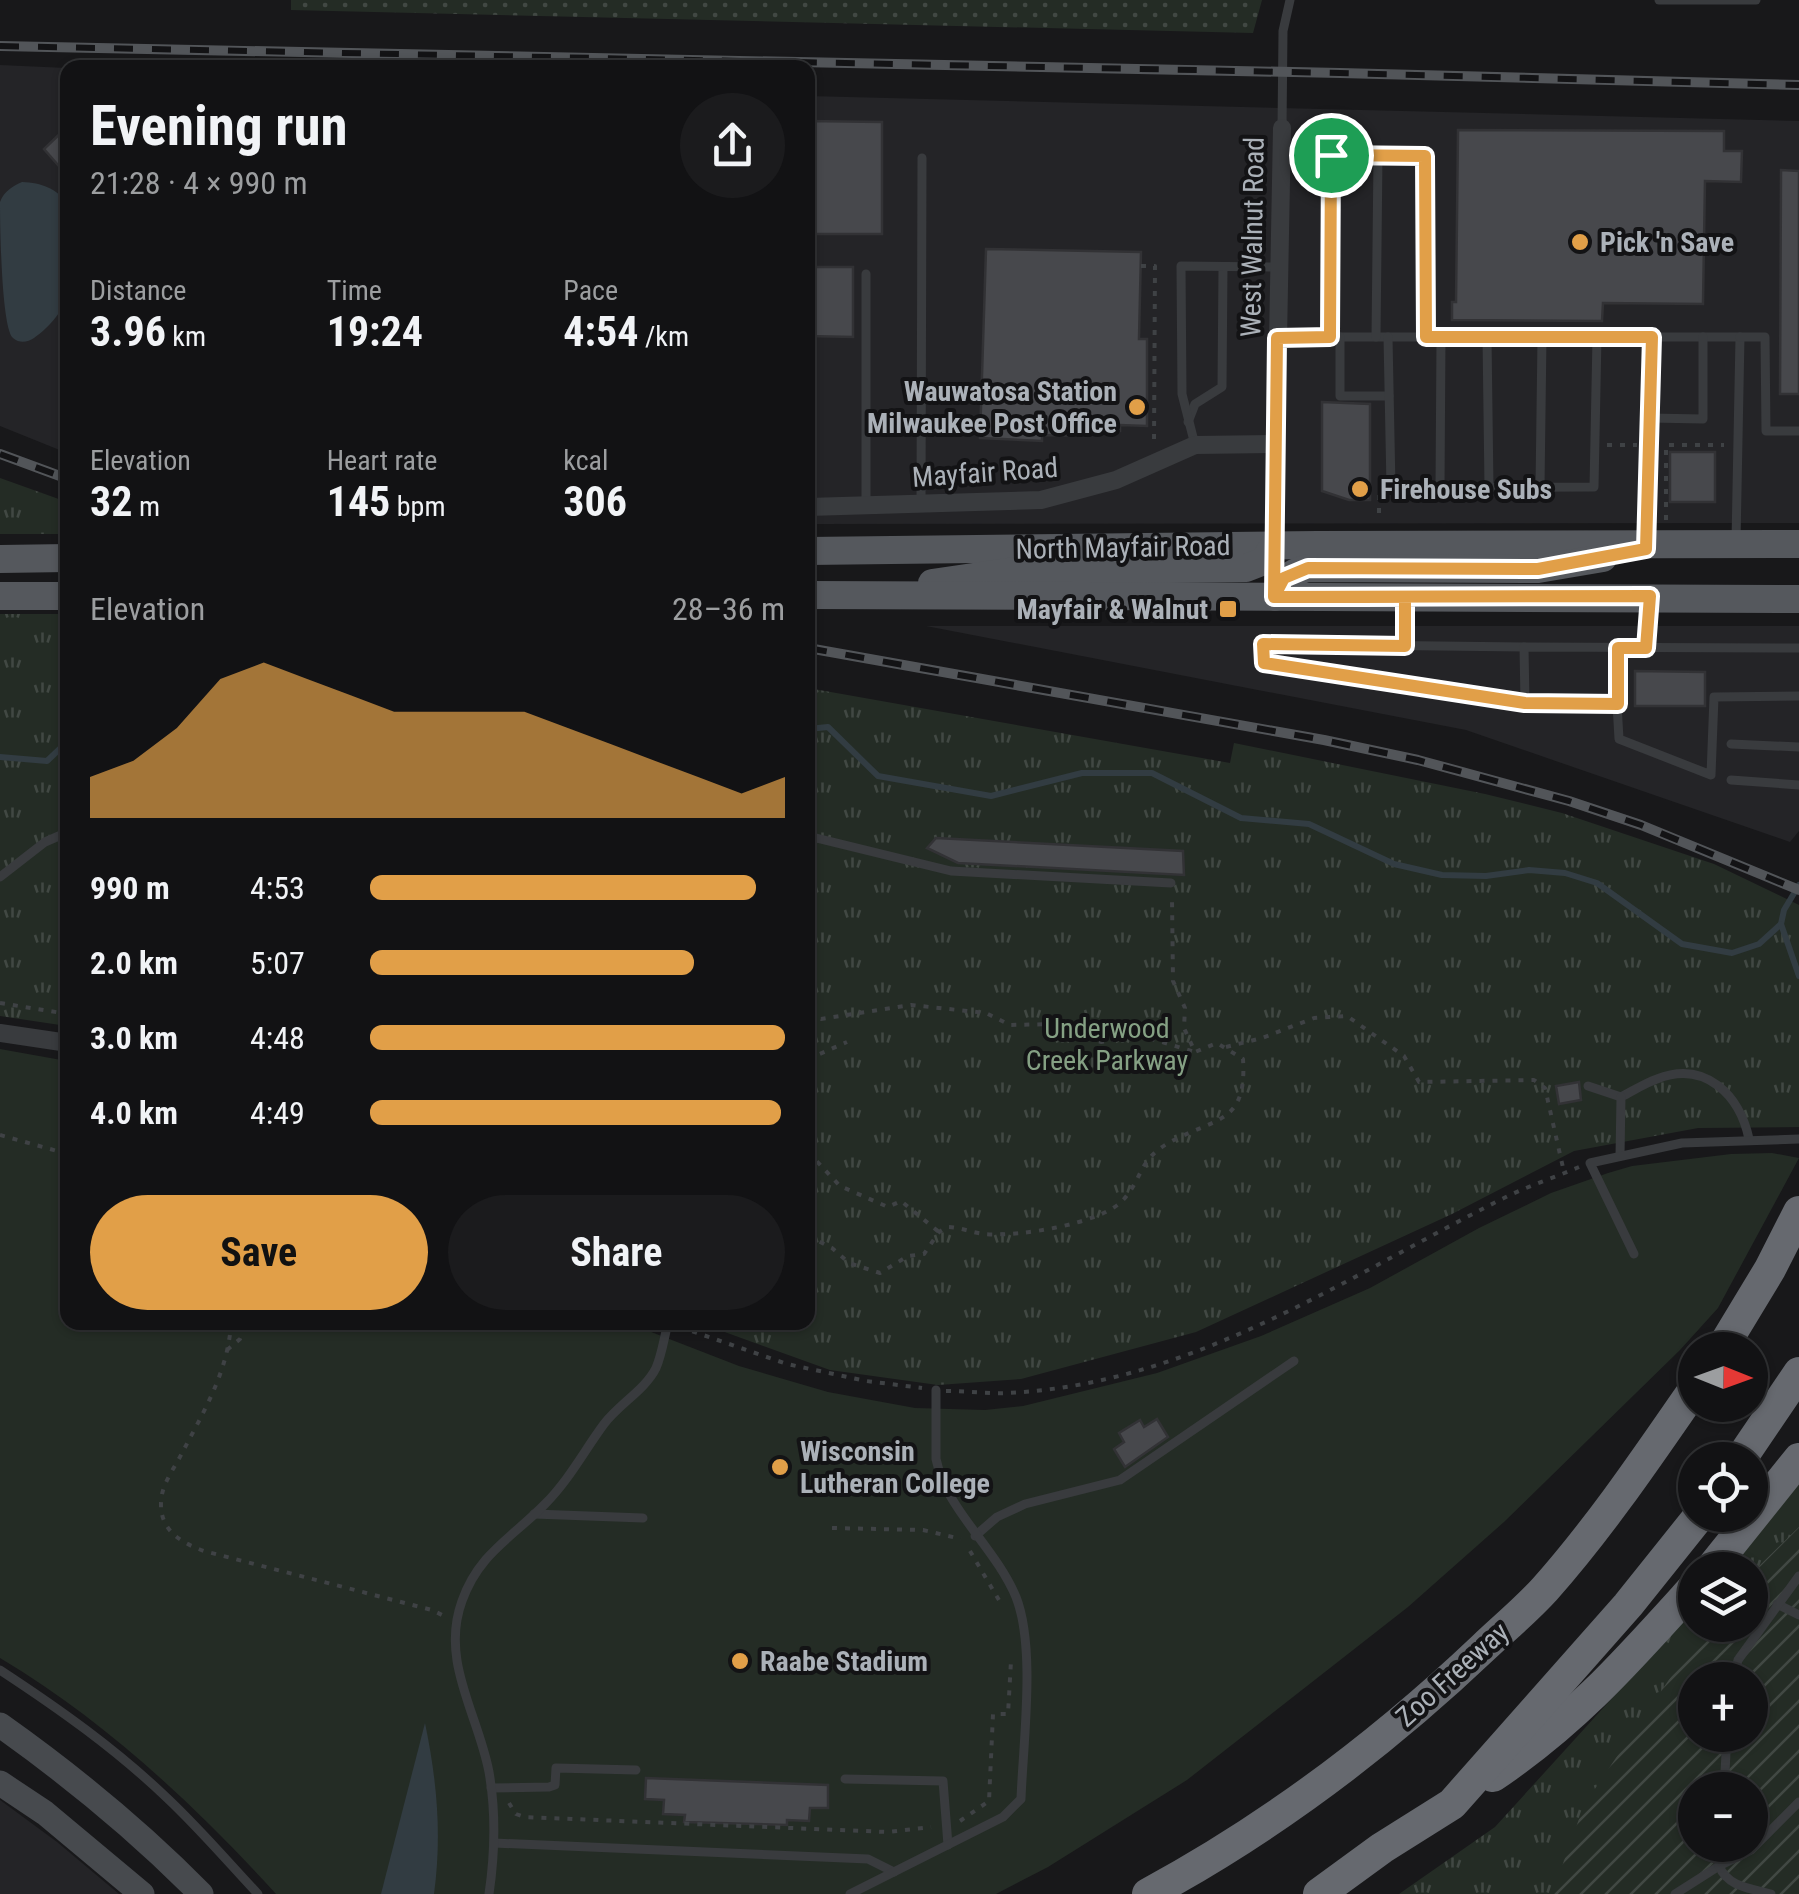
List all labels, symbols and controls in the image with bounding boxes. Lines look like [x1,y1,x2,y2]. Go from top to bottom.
button: share [680,93,785,198]
text: Evening run [90,94,348,158]
pin [1289,113,1374,198]
icon: arrive [1304,128,1359,183]
street label: West Walnut Road [1234,137,1271,337]
text: 21:28 · 4 × 990 m [90,164,308,202]
place label: Pick 'n Save [1600,226,1734,259]
marker: Pick 'n Save [1569,231,1591,253]
text: Distance [90,274,187,307]
text: Time [327,274,382,307]
text: Pace [563,274,618,307]
text: 3.96 [90,307,166,356]
text: 19:24 [327,307,423,356]
text: 4:54 [563,307,639,356]
text: km [166,320,206,353]
text: /km [639,320,689,353]
place label: Wauwatosa Station Milwaukee Post Office [867,375,1117,440]
marker: Wauwatosa Station Milwaukee Post Office [1126,396,1148,418]
text: Elevation [90,444,191,477]
text: Heart rate [327,444,437,477]
text: kcal [563,444,608,477]
street label: Mayfair Road [911,451,1059,494]
place label: Firehouse Subs [1380,473,1552,506]
text: 32 [90,477,132,526]
text: 145 [327,477,390,526]
text: 306 [563,477,627,526]
marker: Firehouse Subs [1349,478,1371,500]
text: m [132,490,160,523]
text: bpm [390,490,445,523]
street label: North Mayfair Road [1015,529,1231,566]
text: Elevation [90,590,205,628]
text: 28–36 m [672,590,785,628]
place label: Mayfair & Walnut [1016,593,1208,626]
marker: Mayfair & Walnut [1217,598,1239,620]
text: 990 m [90,869,170,907]
text: 4:53 [250,869,305,907]
text: 2.0 km [90,944,178,982]
text: 5:07 [250,944,305,982]
park label: Underwood Creek Parkway [1026,1012,1189,1077]
text: 3.0 km [90,1019,178,1057]
text: 4:48 [250,1019,305,1057]
text: 4.0 km [90,1094,178,1132]
text: 4:49 [250,1094,305,1132]
button: Save [90,1195,428,1310]
button: Share [448,1195,785,1310]
north arrow [1678,1332,1768,1422]
map controls [1678,1332,1768,1862]
place label: Wisconsin Lutheran College [800,1435,990,1500]
button: locate [1678,1442,1768,1532]
marker: Wisconsin Lutheran College [769,1456,791,1478]
button: layers [1678,1552,1768,1642]
street label: Zoo Freeway [1389,1615,1515,1733]
place label: Raabe Stadium [760,1645,928,1678]
marker: Raabe Stadium [729,1650,751,1672]
button: + [1678,1662,1768,1752]
button: − [1678,1772,1768,1862]

